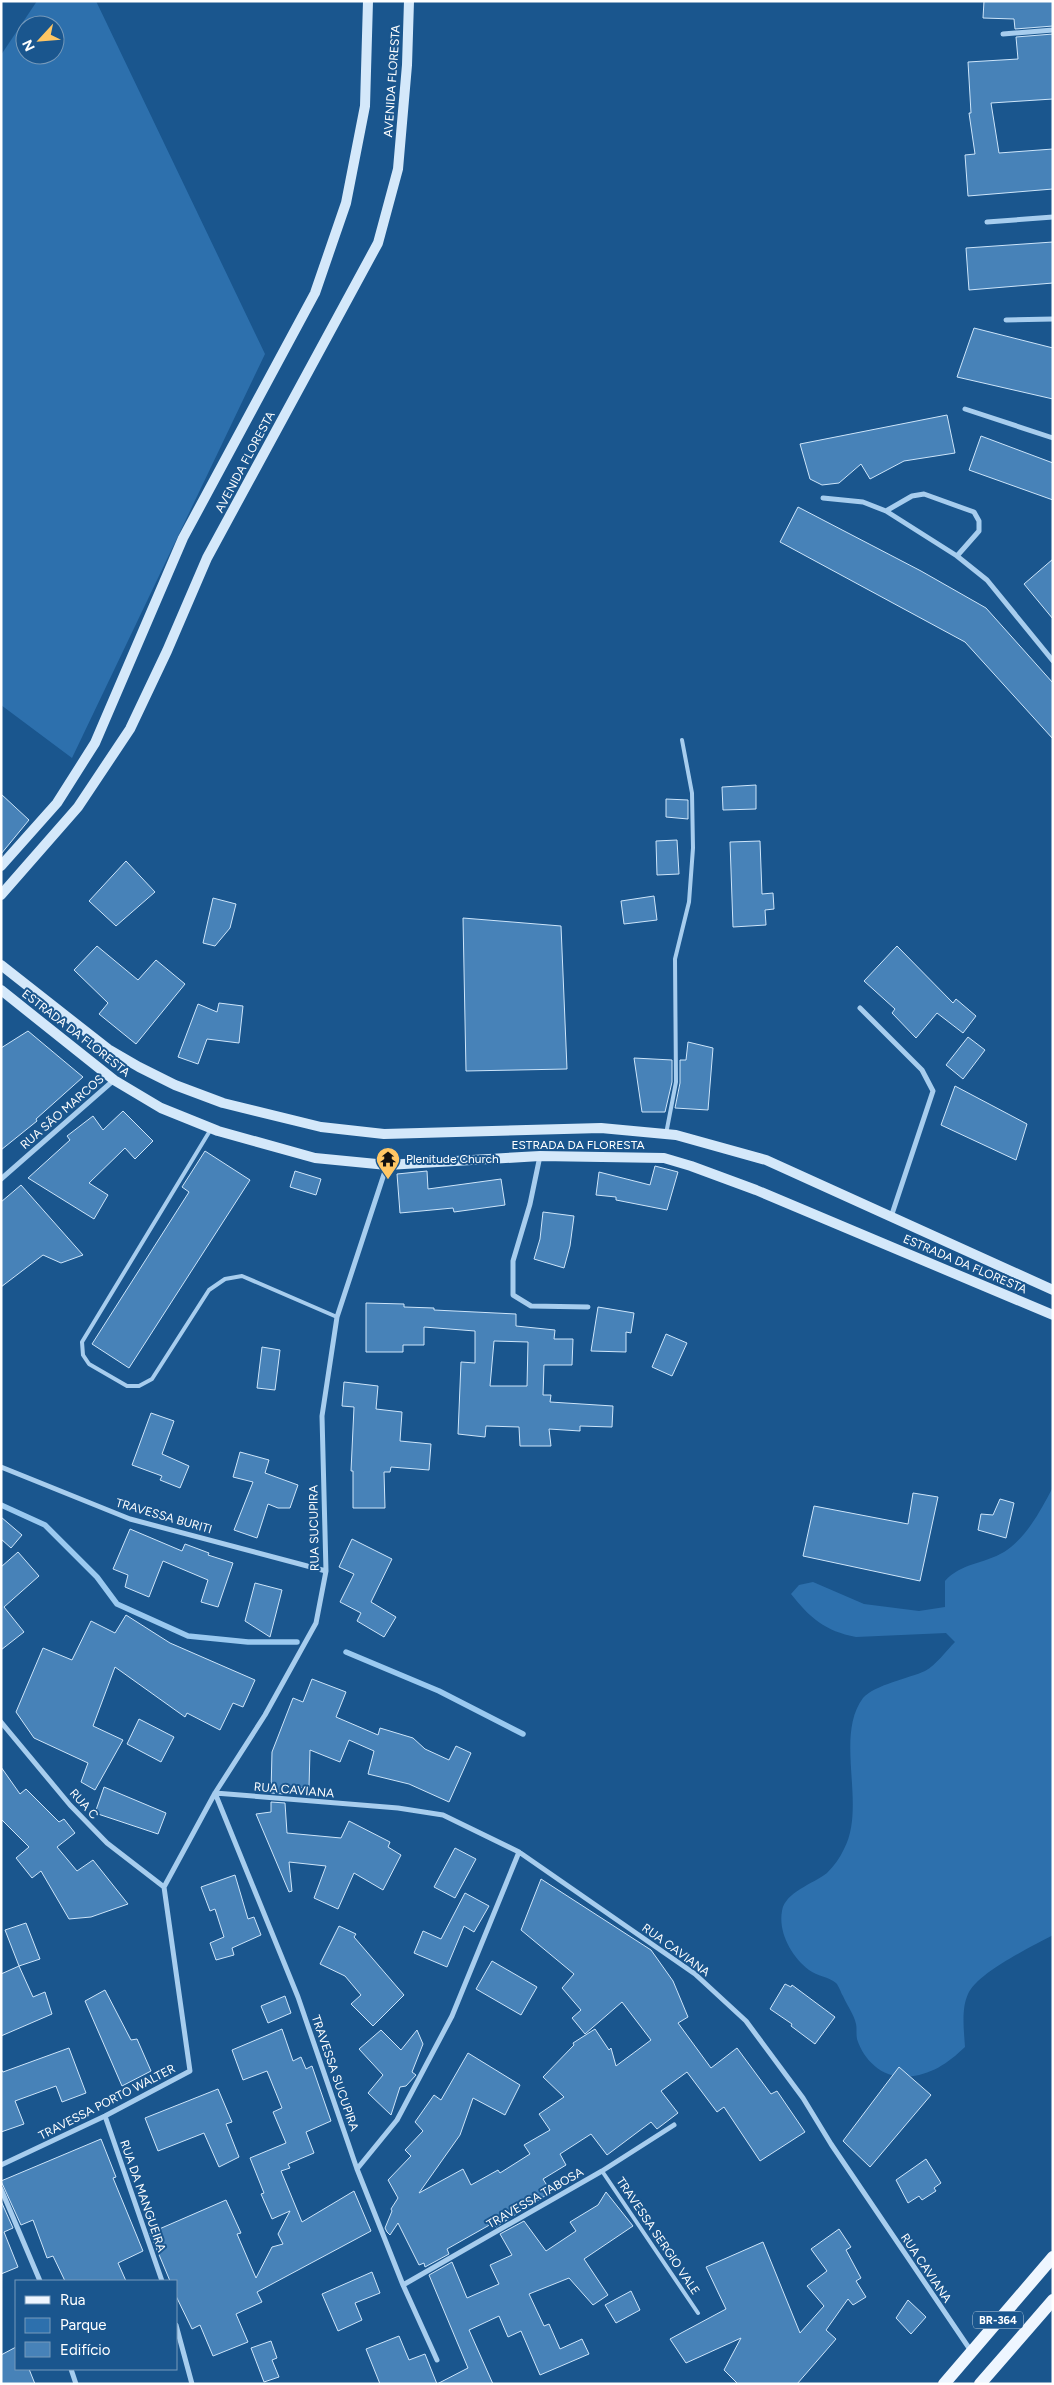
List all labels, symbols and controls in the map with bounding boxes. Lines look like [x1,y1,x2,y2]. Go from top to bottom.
north arrow [15,15,65,65]
street label: AVENIDA FLORESTA [381,24,403,138]
text: N [19,37,39,54]
street label: AVENIDA FLORESTA [212,409,278,515]
street label: ESTRADA DA FLORESTA [19,986,133,1080]
street label: RUA SÃO MARCOS [17,1072,107,1152]
street label: ESTRADA DA FLORESTA [511,1138,645,1152]
temple icon: Plenitude Church [375,1146,401,1180]
place label: Plenitude Church [406,1152,499,1166]
street label: ESTRADA DA FLORESTA [901,1232,1029,1296]
street label: RUA SUCUPIRA [306,1485,322,1571]
street label: TRAVESSA BURITI [114,1496,214,1536]
street label: RUA CAVIANA [253,1780,335,1800]
street label: RUA C [67,1786,101,1822]
street label: RUA CAVIANA [639,1921,713,1979]
street label: TRAVESSA SUCUPIRA [309,2013,361,2133]
street label: TRAVESSA PORTO WALTER [36,2061,178,2143]
street label: RUA DA MANGUEIRA [117,2138,169,2254]
street label: TRAVESSA TABOSA [484,2165,586,2231]
street label: TRAVESSA SERGIO VALE [613,2175,703,2297]
street label: RUA CAVIANA [898,2231,954,2305]
legend [15,2280,178,2370]
text: Rua [60,2291,85,2309]
road number: BR-364 [973,2312,1023,2328]
text: Parque [60,2316,107,2334]
text: Edifício [60,2341,111,2359]

